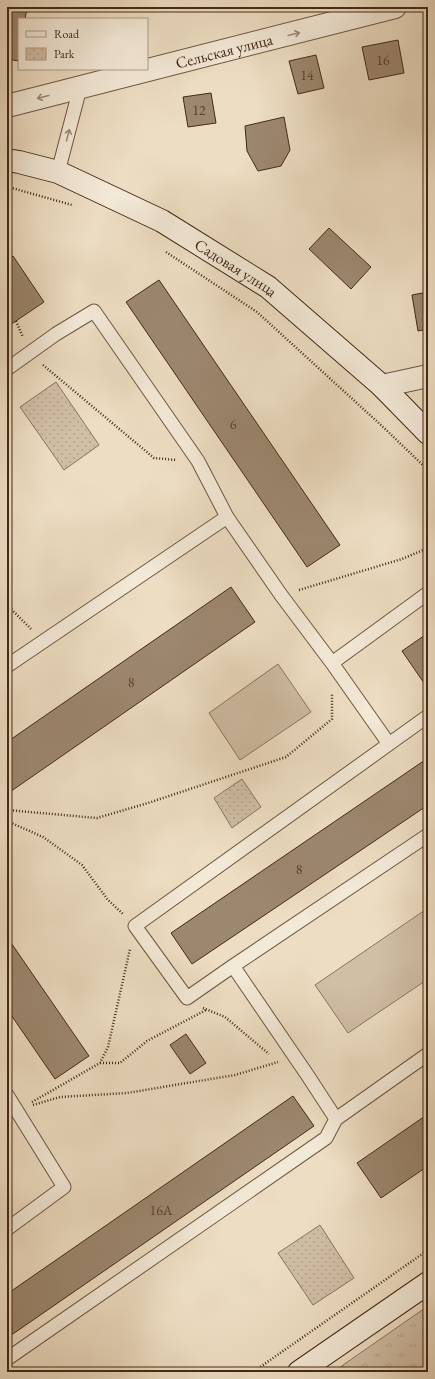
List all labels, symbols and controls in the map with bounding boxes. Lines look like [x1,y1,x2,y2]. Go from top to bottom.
legend [18,18,148,70]
text: Road [54,26,80,42]
street label: Сельская улица [173,28,276,73]
one-way arrow [287,29,300,37]
text: Park [54,46,75,62]
house number: 16 [376,51,390,69]
house number: 14 [300,66,314,84]
one-way arrow [37,94,50,101]
house number: 12 [192,101,206,119]
one-way arrow [65,128,72,141]
street label: Садовая улица [191,234,283,302]
house number: 6 [230,415,237,433]
house number: 8 [128,673,135,691]
house number: 8 [296,860,303,878]
house number: 16А [149,1201,173,1219]

